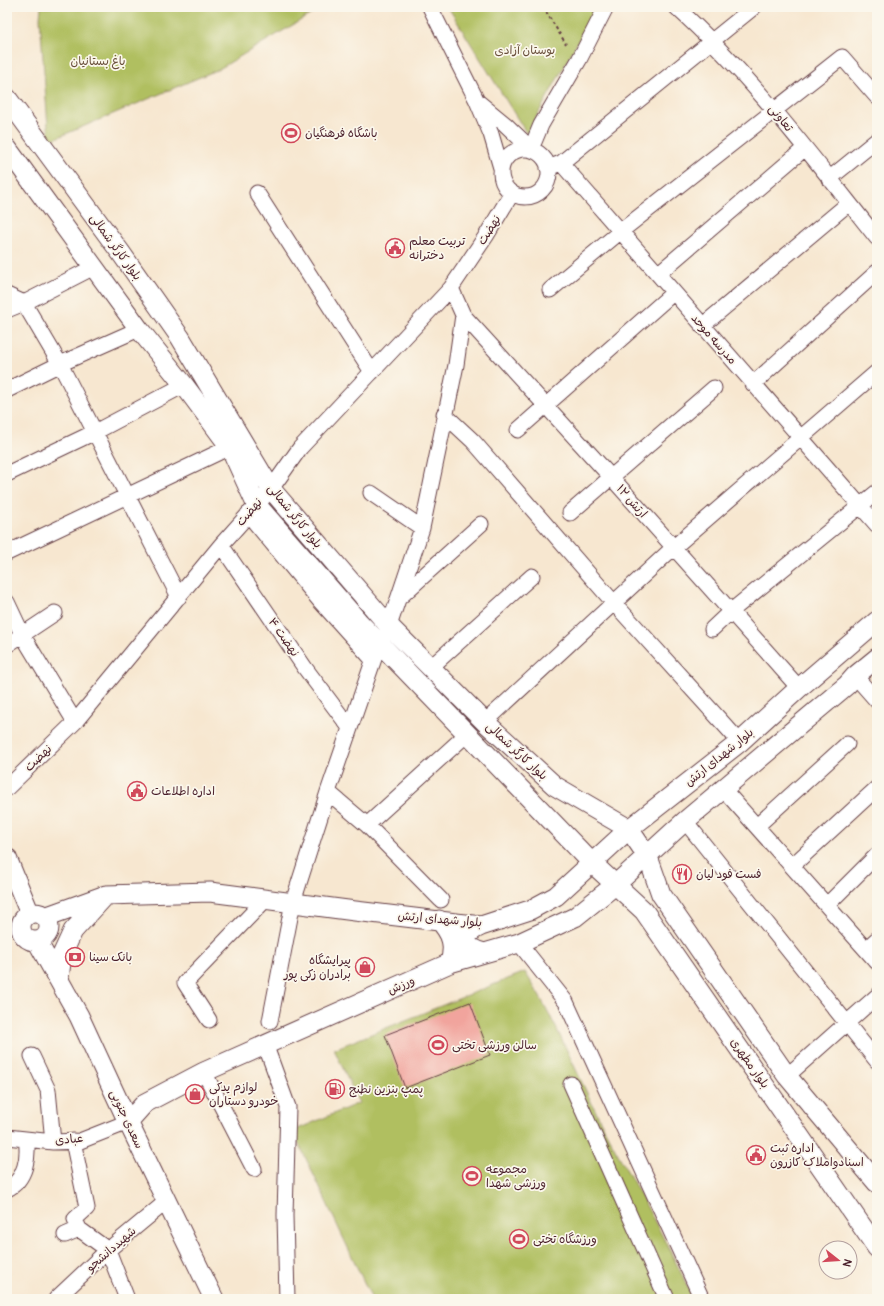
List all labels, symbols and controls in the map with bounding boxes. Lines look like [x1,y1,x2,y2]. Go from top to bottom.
park label: بوستان آزادی [495,43,555,58]
park label: باغ بستانیان [70,54,126,70]
street label: تعاونی [765,102,796,135]
sports icon: باشگاه فرهنگیان [280,122,302,144]
place label: باشگاه فرهنگیان [305,126,378,141]
street label: بلوار کارگر شمالی [86,211,145,284]
street label: نهضت [474,213,504,248]
place label: تربیت معلم دخترانه [409,234,466,263]
public building icon: تربیت معلم دخترانه [384,237,406,259]
street label: مدرسه موحد [688,311,740,368]
street label: بلوار کارگر شمالی [264,481,325,552]
street label: ارتش ۱۲ [613,481,650,521]
street label: نهضت [233,495,266,529]
street label: نهضت ۴ [265,615,302,660]
street label: بلوار کارگر شمالی [483,719,551,784]
street label: بلوار شهدای ارتش [682,725,757,790]
street label: نهضت [21,742,55,775]
public building icon: اداره اطلاعات [126,780,148,802]
place label: اداره اطلاعات [151,784,215,799]
restaurant icon: فست فود لیان [671,863,693,885]
place label: فست فود لیان [696,867,762,882]
street label: بلوار شهدای ارتش [397,908,483,931]
bank icon: بانک سینا [64,946,86,968]
place label: بانک سینا [89,950,132,965]
place label: پیرایشگاه برادران زکی پور [283,953,351,982]
shop icon: پیرایشگاه برادران زکی پور [354,956,376,978]
street label: ورزش [385,973,417,998]
sports icon: سالن ورزشی تختی [427,1034,449,1056]
street label: بلوار مطهری [727,1035,772,1091]
place label: سالن ورزشی تختی [452,1038,537,1053]
fuel station icon: پمپ بنزین نطنج [324,1078,346,1100]
place label: لوازم یدکی خودرو دستاران [209,1080,279,1109]
place label: پمپ بنزین نطنج [349,1082,423,1098]
shop icon: لوازم یدکی خودرو دستاران [184,1083,206,1105]
street label: سعدی جنوبی [106,1087,147,1151]
street label: عبادی [54,1131,84,1148]
place label: اداره ثبت اسنادواملاک کازرون [770,1141,864,1170]
public building icon: اداره ثبت اسنادواملاک کازرون [745,1144,767,1166]
place label: مجموعه ورزشی شهدا [486,1162,546,1191]
sports icon: مجموعه ورزشی شهدا [461,1165,483,1187]
street label: شهیددانشجو [82,1224,139,1276]
sports icon: ورزشگاه تختی [508,1228,530,1250]
place label: ورزشگاه تختی [533,1232,597,1247]
north arrow [818,1240,858,1280]
text: N [840,1257,854,1269]

